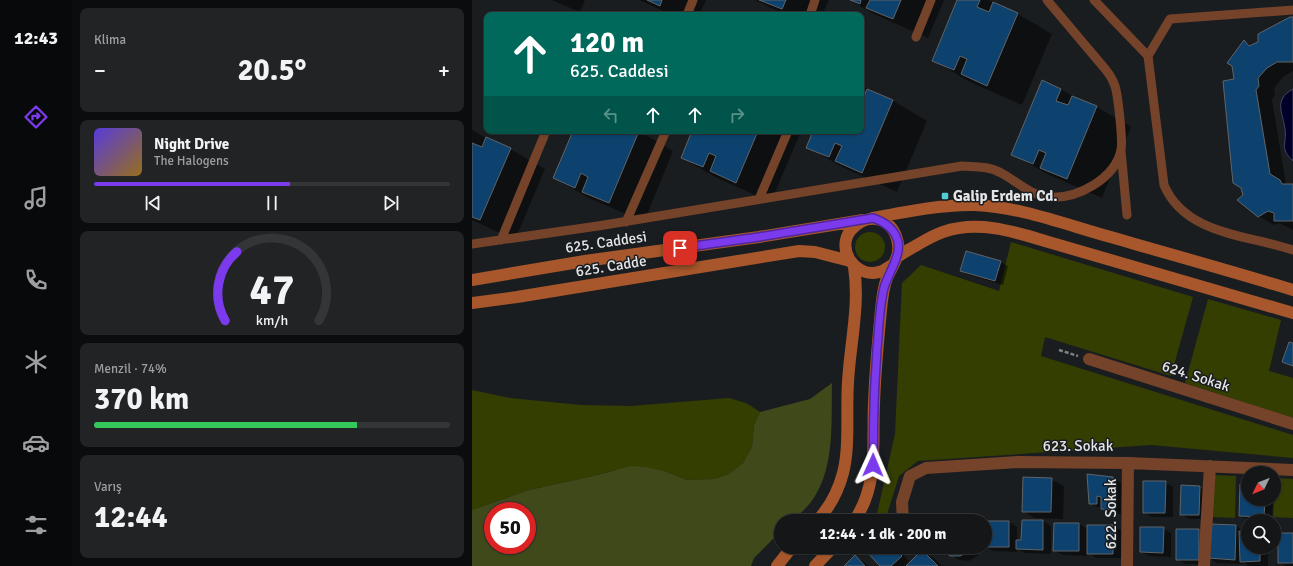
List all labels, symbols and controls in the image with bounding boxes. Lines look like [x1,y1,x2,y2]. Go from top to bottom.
text: 120 m [570,26,644,60]
text: 12:43 [14,27,58,49]
icon: ahead [504,28,556,80]
text: Klima [94,32,126,48]
text: 20.5° [237,52,307,89]
text: − [94,57,106,84]
text: + [438,57,450,84]
text: 625. Caddesi [570,60,669,82]
icon: directions [22,103,50,131]
icon: left [600,104,622,126]
icon: ahead [642,104,664,126]
icon: ahead [684,104,706,126]
icon: right [726,104,748,126]
text: Night Drive [154,135,229,153]
text: The Halogens [154,153,229,169]
icon: music [22,184,50,212]
place label: Galip Erdem Cd. [953,187,1058,205]
marker: Galip Erdem Cd. [940,191,950,201]
icon: previous [142,192,164,214]
icon: pause [261,192,283,214]
icon: next [380,192,402,214]
street label: 625. Caddesi [564,227,648,257]
pin [663,231,697,265]
icon: arrive [669,237,691,259]
street label: 625. Cadde [574,252,648,280]
text: 47 [250,265,294,316]
icon: phone [22,266,50,294]
text: km/h [256,312,288,329]
icon: climate [22,348,50,376]
street label: 624. Sokak [1160,357,1233,396]
text: Menzil · 74% [94,361,167,377]
text: 370 km [94,381,189,418]
icon: car [22,429,50,457]
street label: 623. Sokak [1043,437,1114,455]
position arrow [852,444,894,486]
north arrow [1241,466,1281,506]
map controls [1241,466,1281,554]
street label: 622. Sokak [1102,478,1120,549]
text: Varış [94,479,122,495]
text: 12:44 [94,499,168,536]
speed limit sign: 50 [484,502,536,554]
icon: filters [22,511,50,539]
button: search [1241,514,1281,554]
text: 12:44 · 1 dk · 200 m [820,525,946,543]

